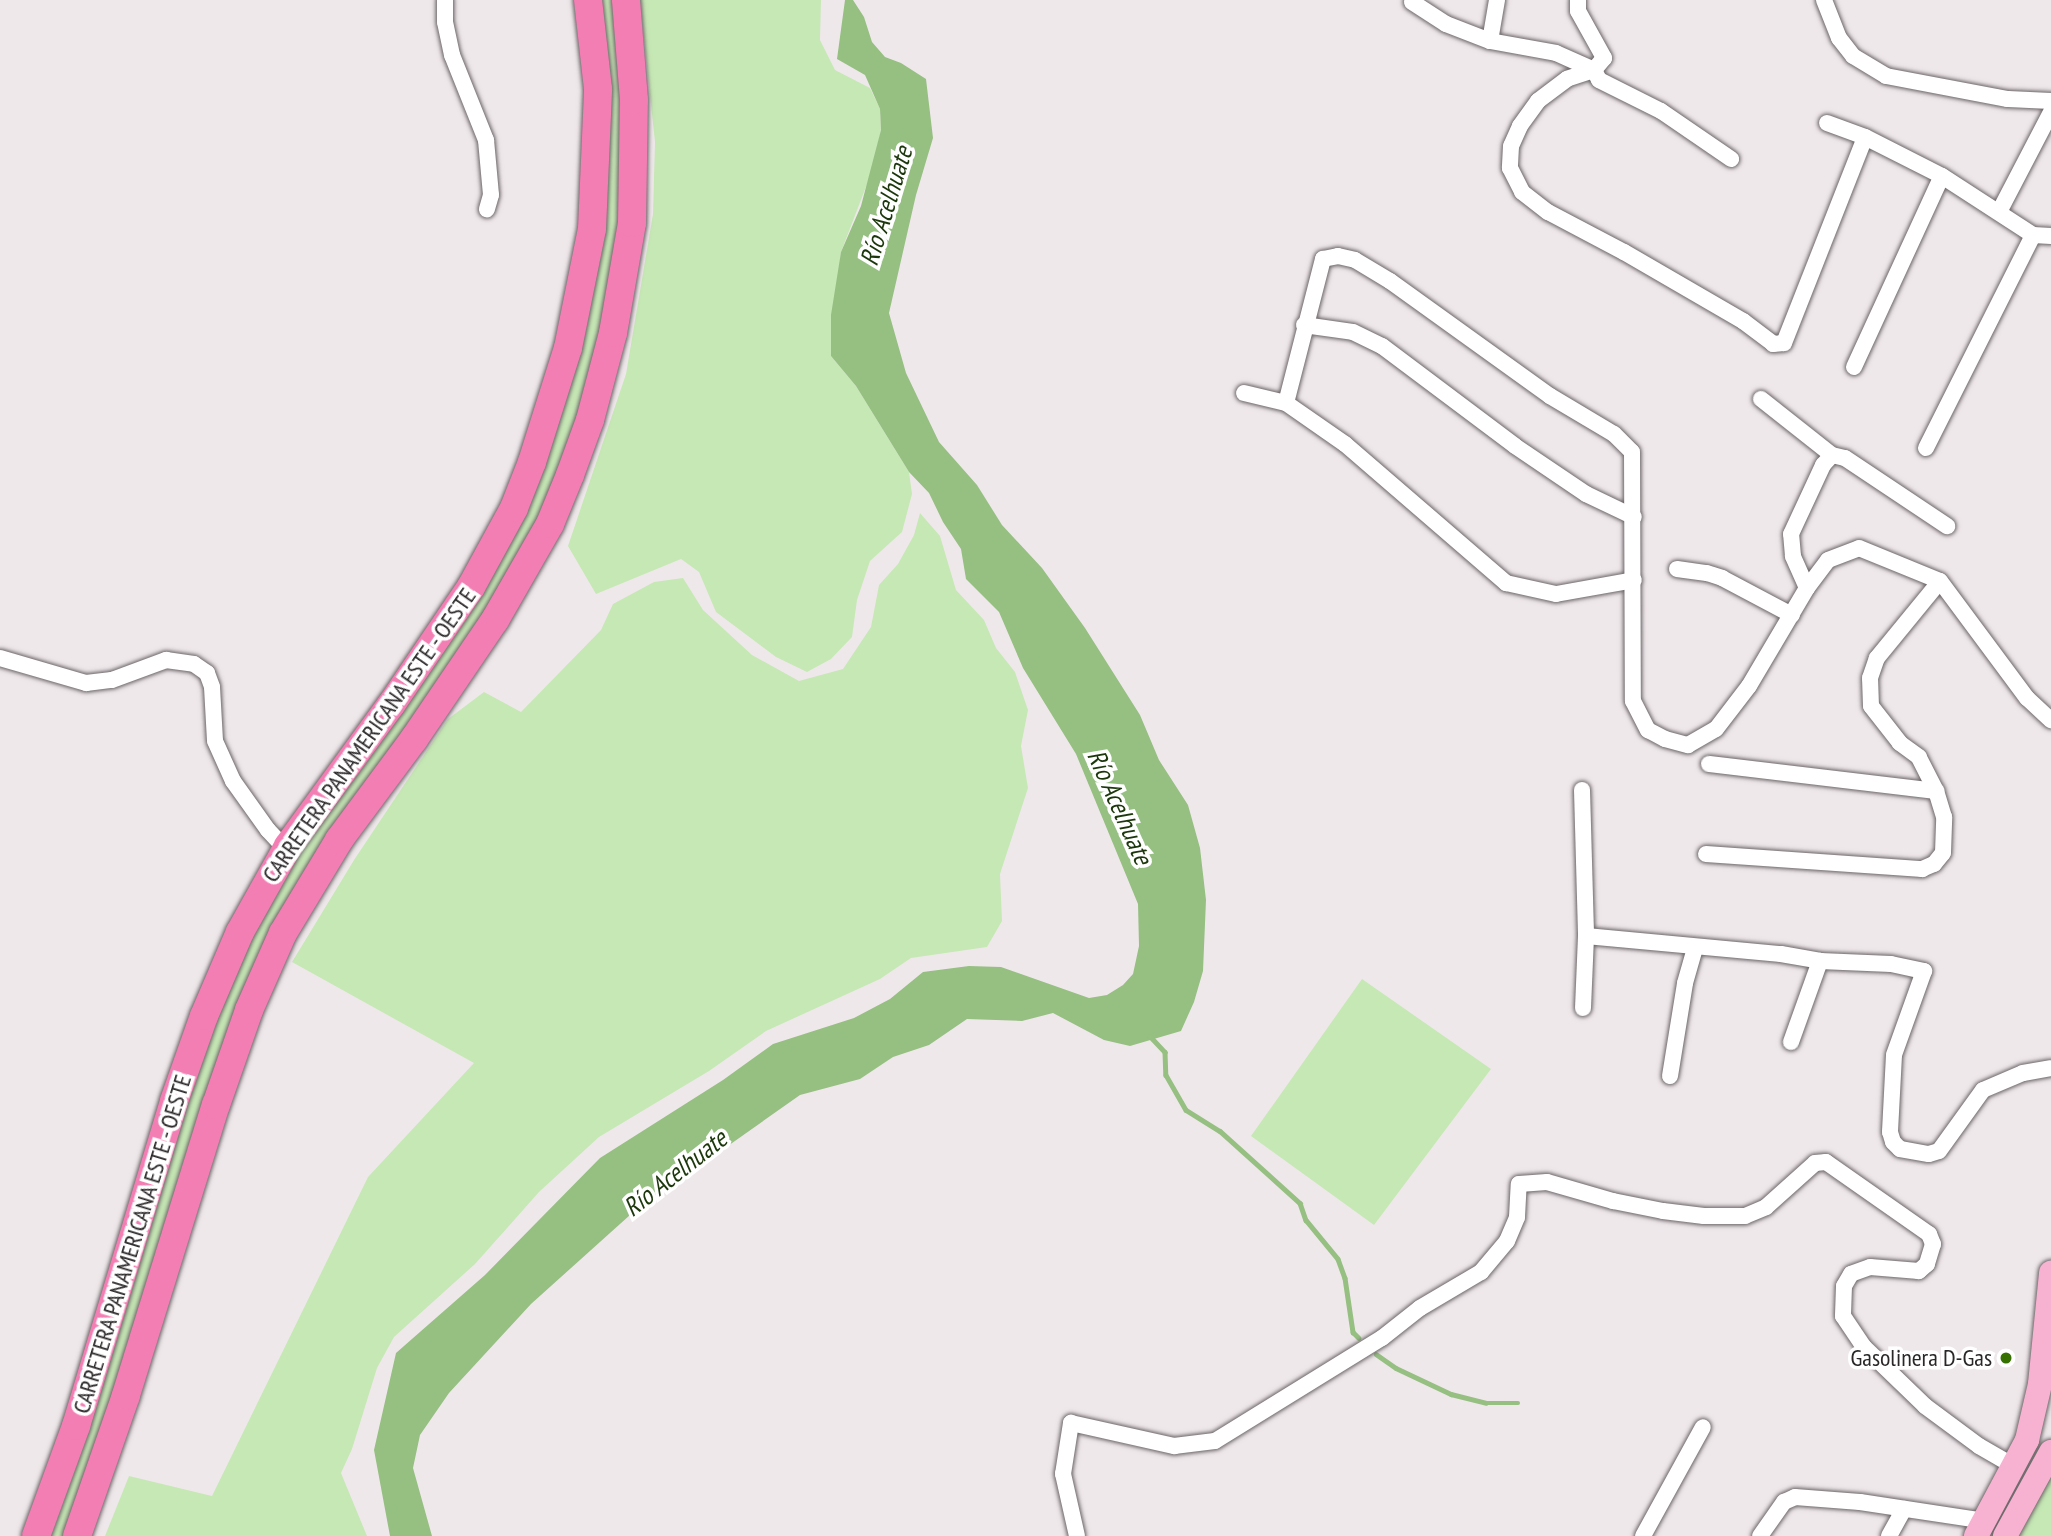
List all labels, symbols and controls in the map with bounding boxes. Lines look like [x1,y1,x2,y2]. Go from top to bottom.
water label: Río Acelhuate [853,142,919,270]
street label: CARRETERA PANAMERICANA ESTE - OESTE [255,581,483,889]
water label: Río Acelhuate [1081,744,1159,870]
street label: CARRETERA PANAMERICANA ESTE - OESTE [66,1070,198,1418]
water label: Río Acelhuate [617,1123,733,1223]
place label: Gasolinera D-Gas [1850,1344,1992,1372]
marker: Gasolinera D-Gas [1998,1350,2014,1366]

